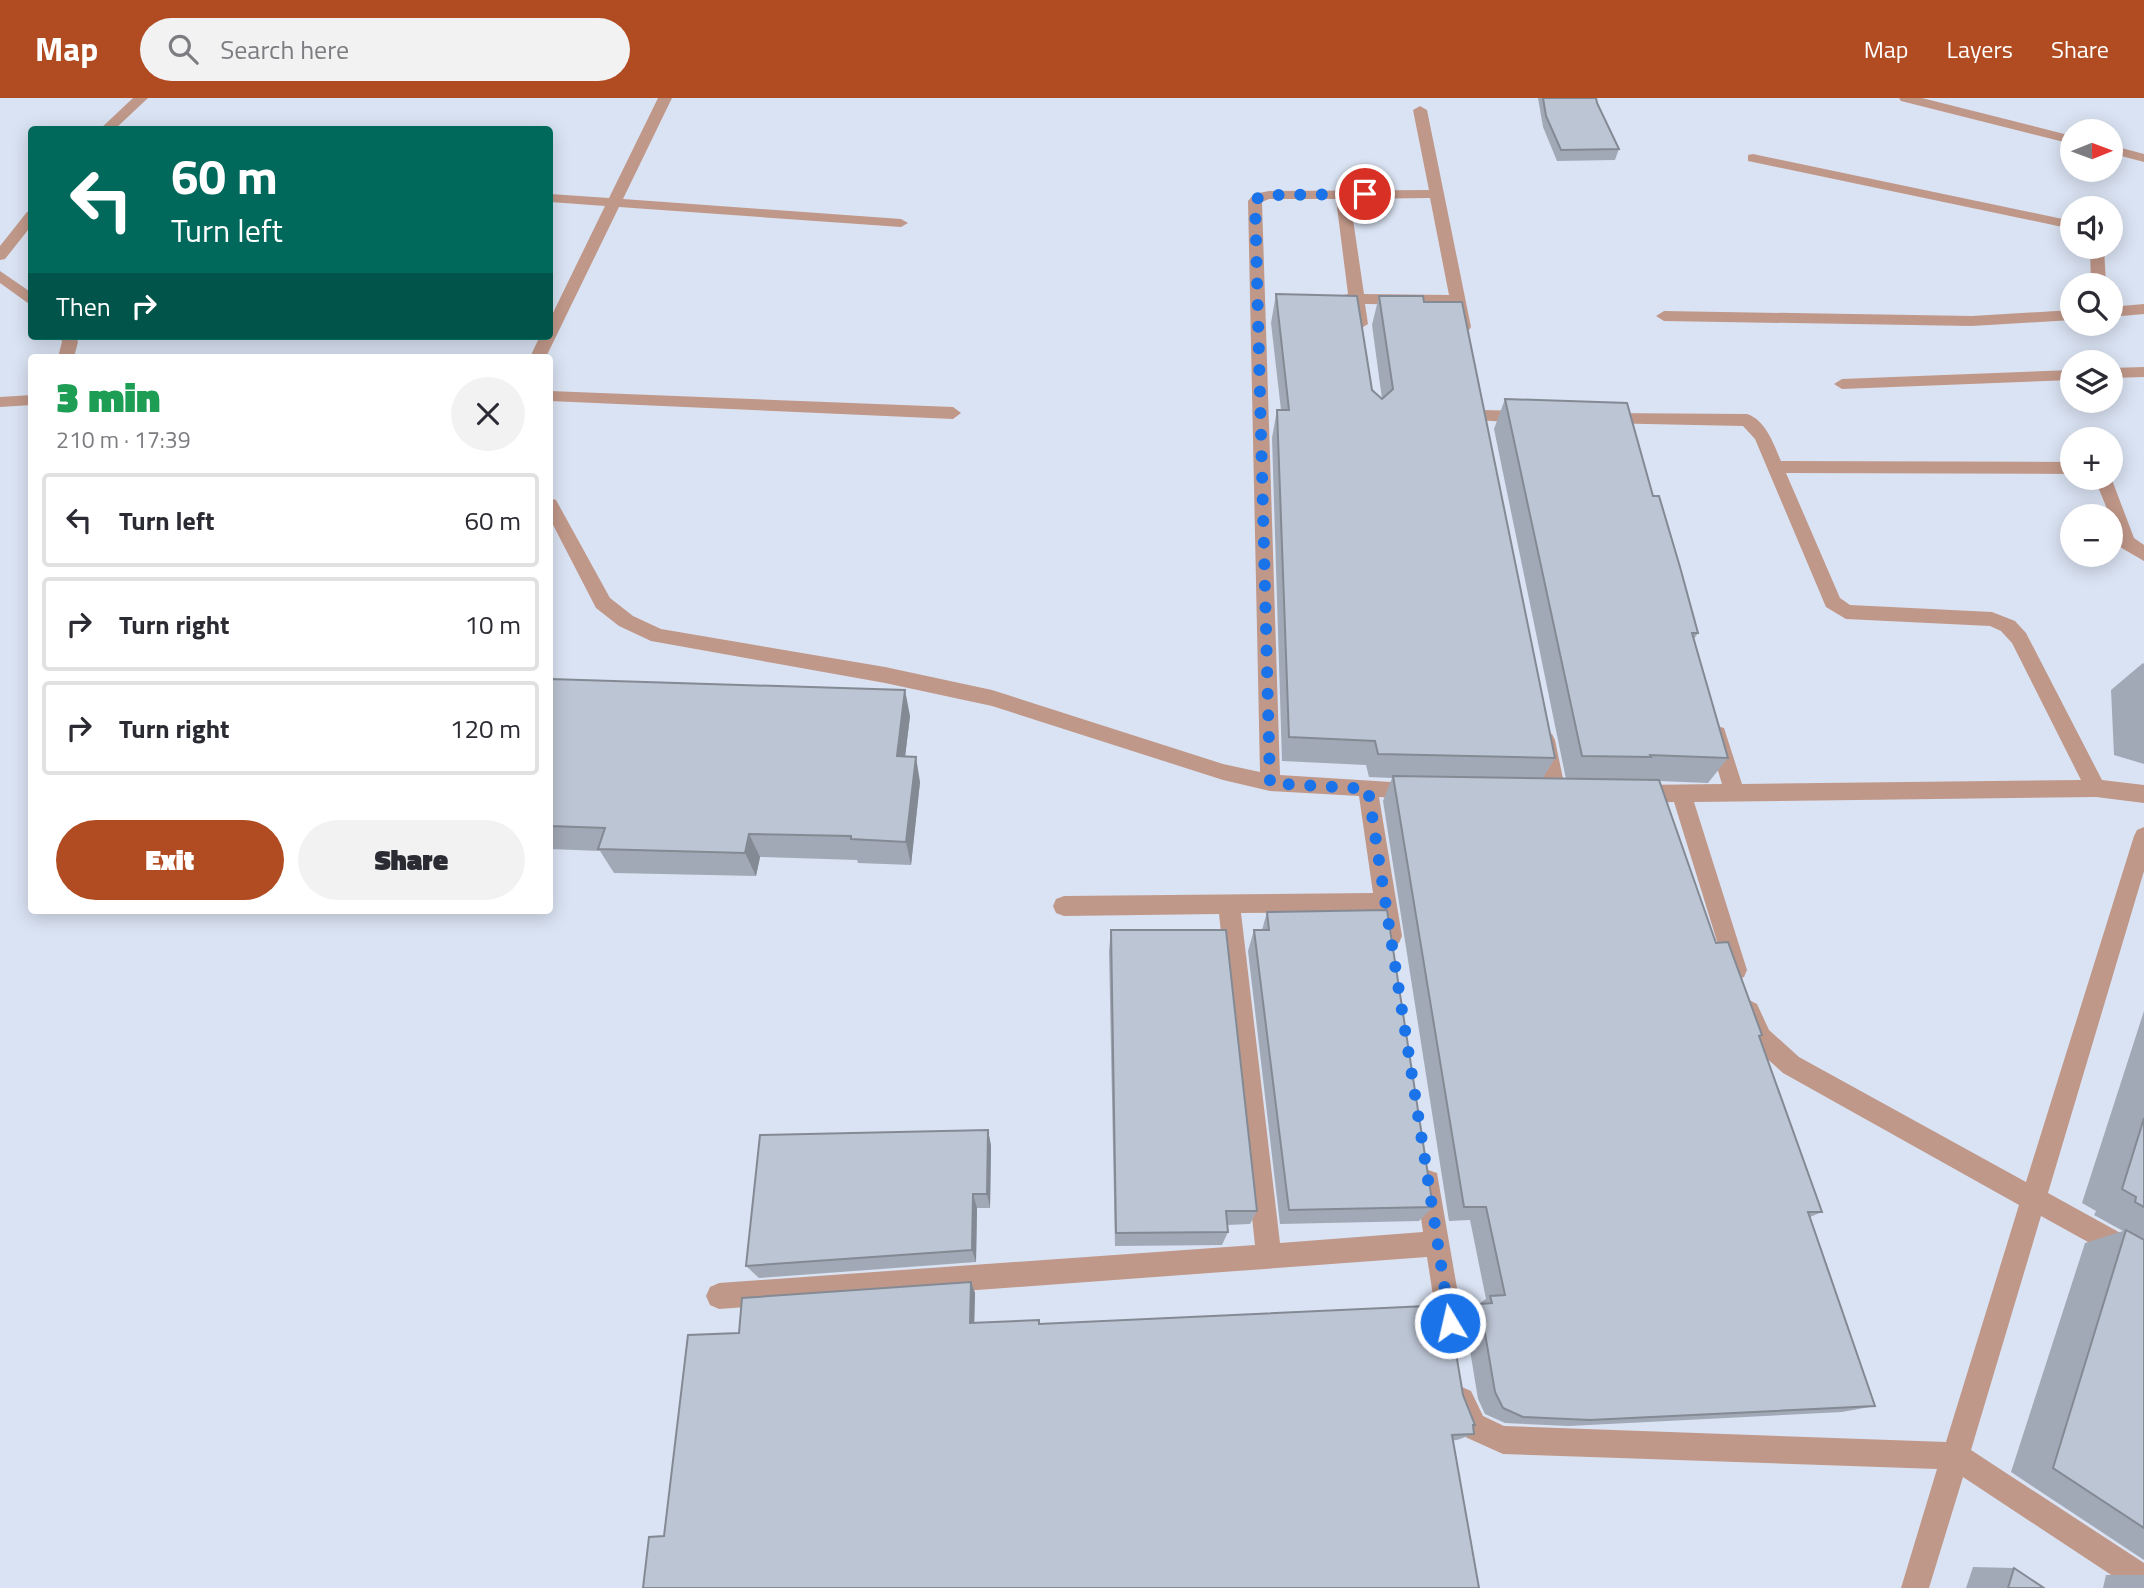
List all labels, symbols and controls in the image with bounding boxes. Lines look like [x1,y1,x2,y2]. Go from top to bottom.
search box [140,18,630,81]
text: Map [35,24,98,74]
icon: search [164,30,202,68]
text: Search here [220,30,349,69]
text: Map [1864,31,1909,67]
text: Layers [1947,31,2013,67]
text: Share [2051,31,2109,67]
north arrow [2060,119,2123,182]
map controls [2060,119,2123,567]
text: 60 m [171,138,278,213]
icon: left [56,154,147,245]
pin [1335,164,1395,224]
icon: arrive [1346,175,1384,213]
button: sound [2060,196,2123,259]
text: Turn left [171,206,283,254]
button: search [2060,273,2123,336]
text: Then [56,287,111,326]
icon: right [125,287,163,325]
button: layers [2060,350,2123,413]
text: 3 min [56,364,160,428]
button: close [451,377,525,451]
text: 210 m · 17:39 [56,422,191,457]
button: + [2060,427,2123,490]
icon: left [60,501,98,539]
text: Turn left [119,501,214,540]
text: 60 m [464,501,521,540]
button: − [2060,504,2123,567]
icon: right [60,605,98,643]
text: Turn right [119,605,230,644]
text: 10 m [464,605,521,644]
icon: right [60,709,98,747]
text: Turn right [119,709,230,748]
text: 120 m [450,709,521,748]
button: Exit [56,820,284,900]
button: Share [298,820,525,900]
position arrow [1413,1286,1487,1360]

